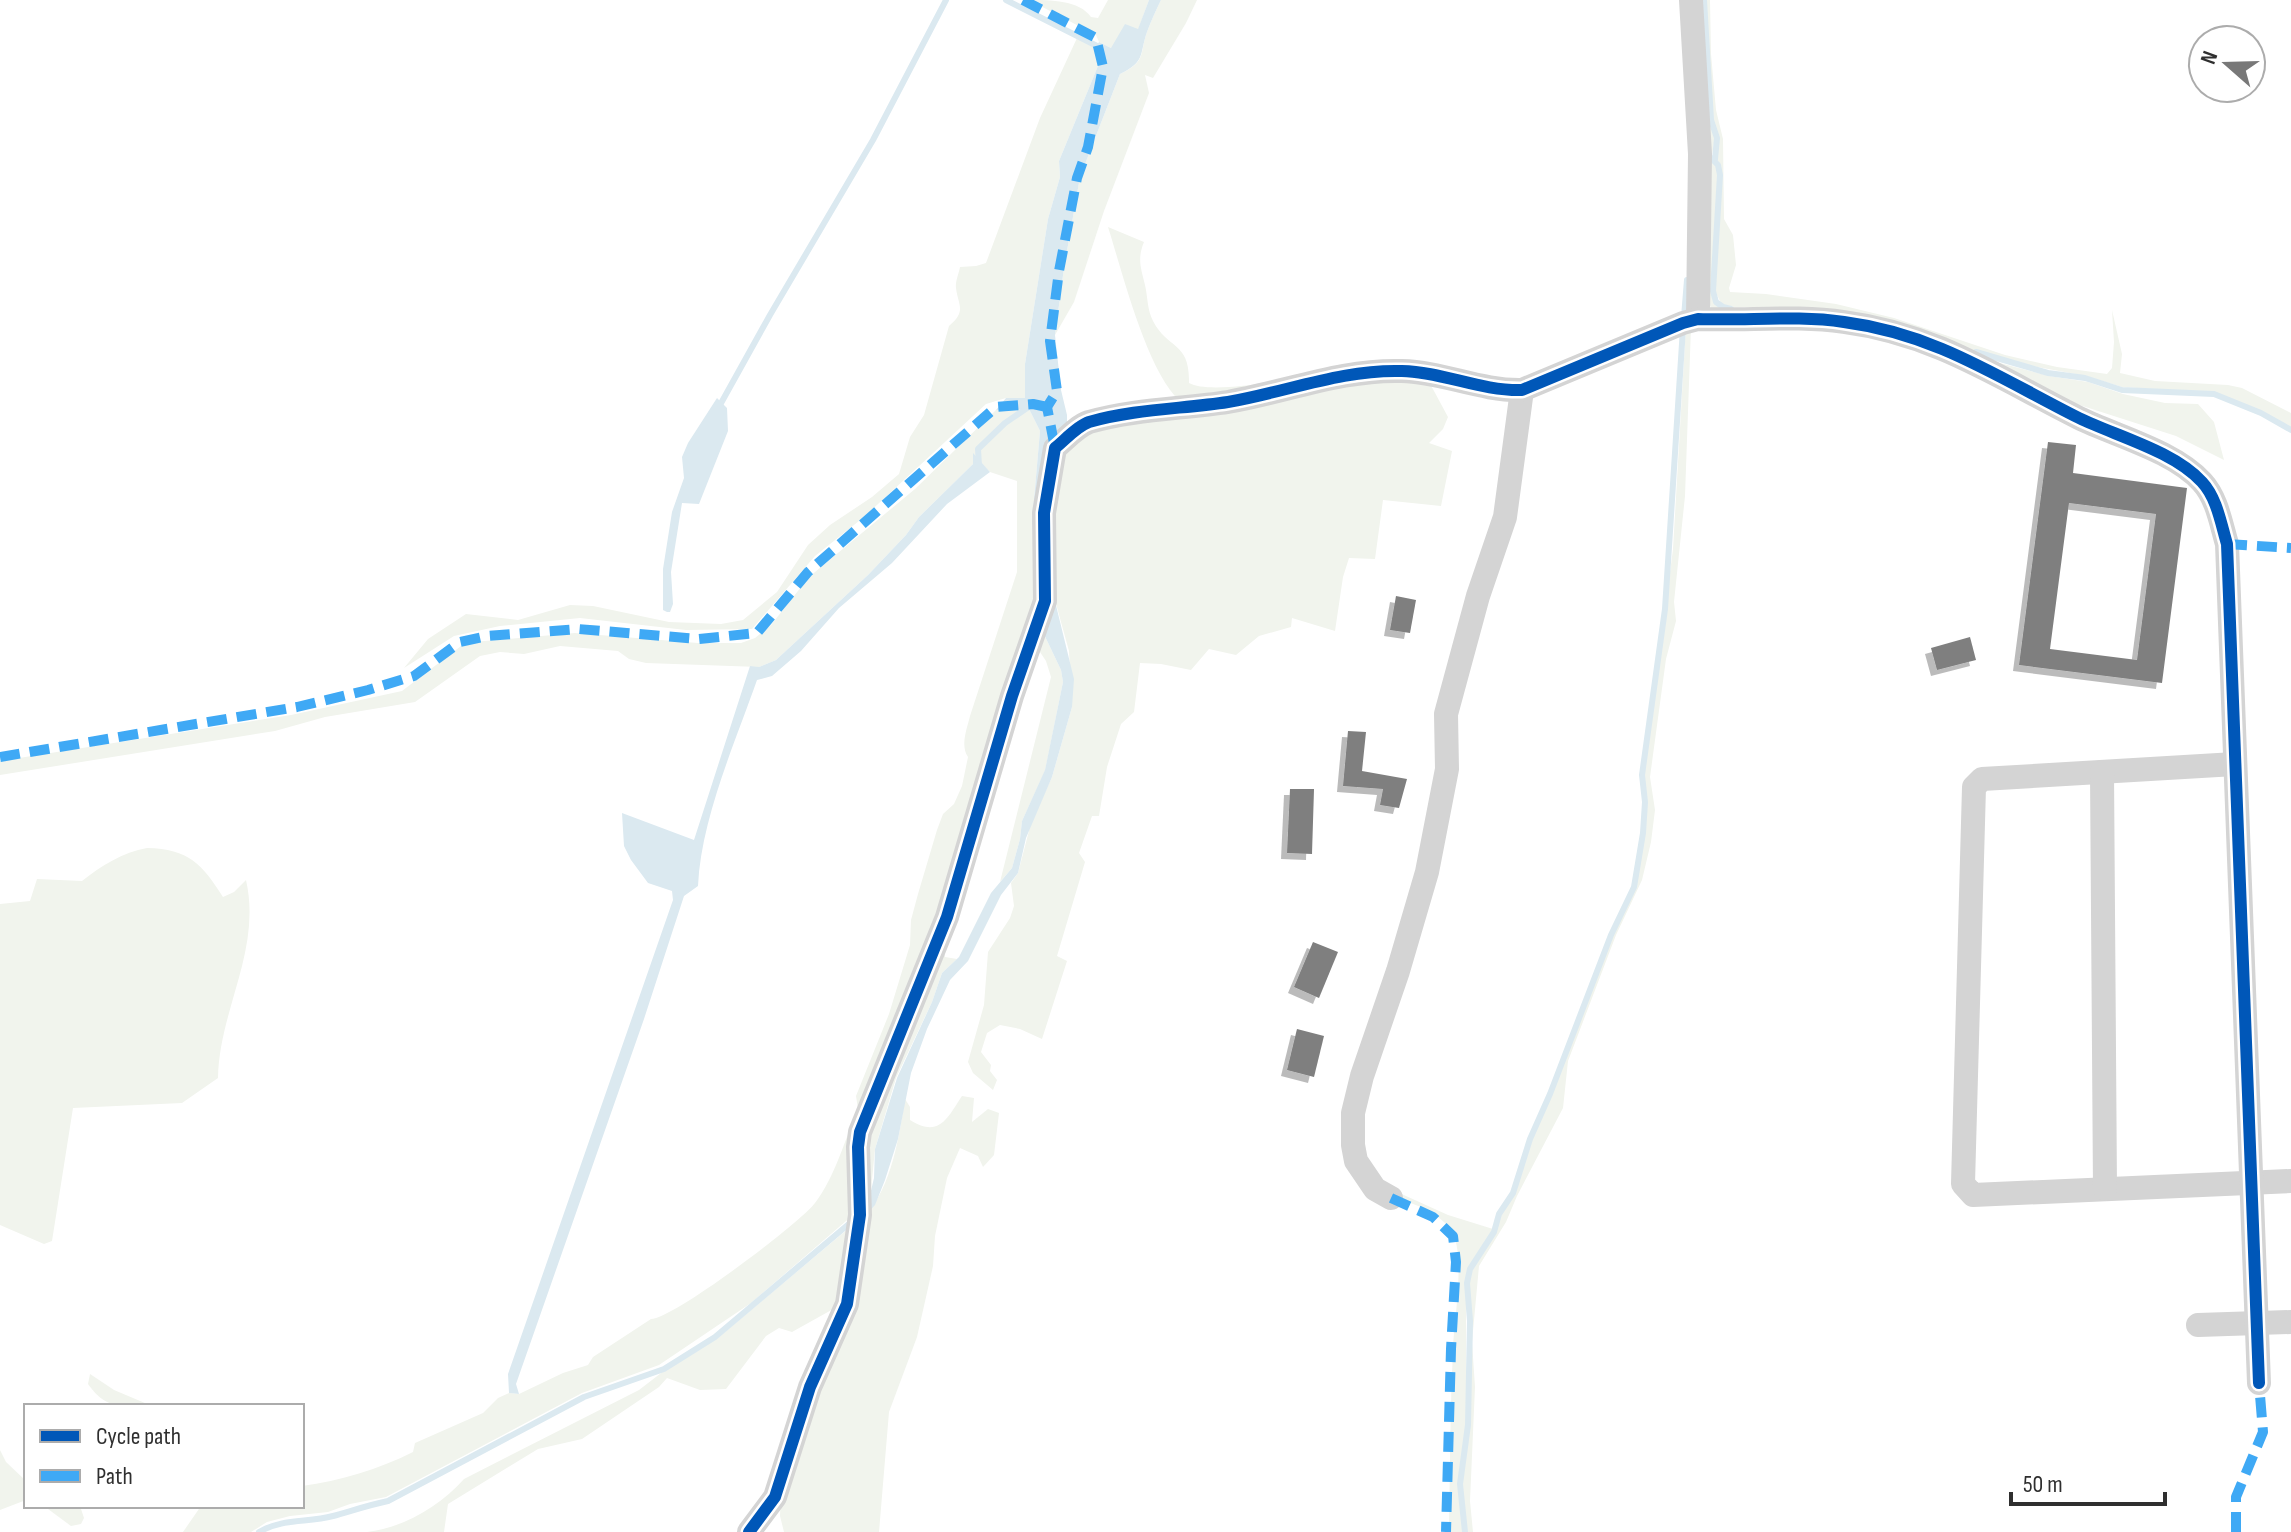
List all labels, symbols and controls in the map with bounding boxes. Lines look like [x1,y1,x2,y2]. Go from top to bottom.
north arrow [2187,24,2267,104]
text: N [2195,48,2224,68]
legend [24,1404,304,1508]
text: Cycle path [96,1422,181,1451]
scale bar [2011,1456,2165,1506]
text: Path [96,1462,133,1491]
text: 50 m [2023,1470,2063,1499]

